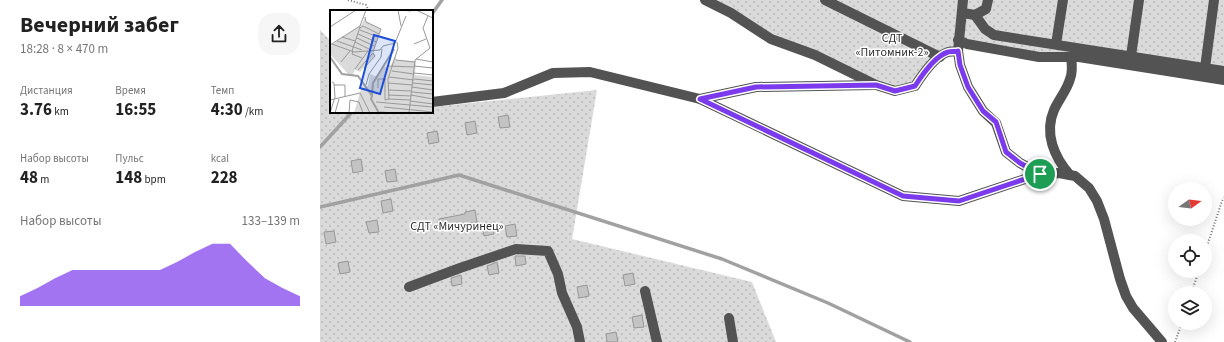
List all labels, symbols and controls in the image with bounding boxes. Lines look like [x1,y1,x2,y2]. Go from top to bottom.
text: Вечерний забег [20,9,179,41]
inset map [330,10,433,113]
button: share [258,13,300,55]
park label: СДТ «Питомник-2» [855,30,929,61]
text: 18:28 · 8 × 470 m [20,40,108,58]
text: Дистанция [20,83,73,98]
text: Время [115,83,146,98]
text: Темп [211,83,234,98]
text: 3.76 [20,98,52,122]
text: 16:55 [115,98,156,122]
text: 4:30 [211,98,243,122]
text: km [52,104,69,119]
text: /km [243,104,263,119]
text: Набор высоты [20,151,89,166]
text: Пульс [115,151,144,166]
text: kcal [211,151,229,166]
pin [1023,157,1057,191]
icon: arrive [1029,163,1051,185]
text: 48 [20,166,38,190]
text: 148 [115,166,142,190]
text: 228 [211,166,238,190]
text: m [38,172,49,187]
text: bpm [142,172,166,187]
north arrow [1168,182,1212,226]
map controls [1168,182,1212,330]
text: Набор высоты [20,212,102,230]
text: 133–139 m [242,212,300,230]
park label: СДТ «Мичуринец» [410,218,504,235]
button: locate [1168,234,1212,278]
button: layers [1168,286,1212,330]

